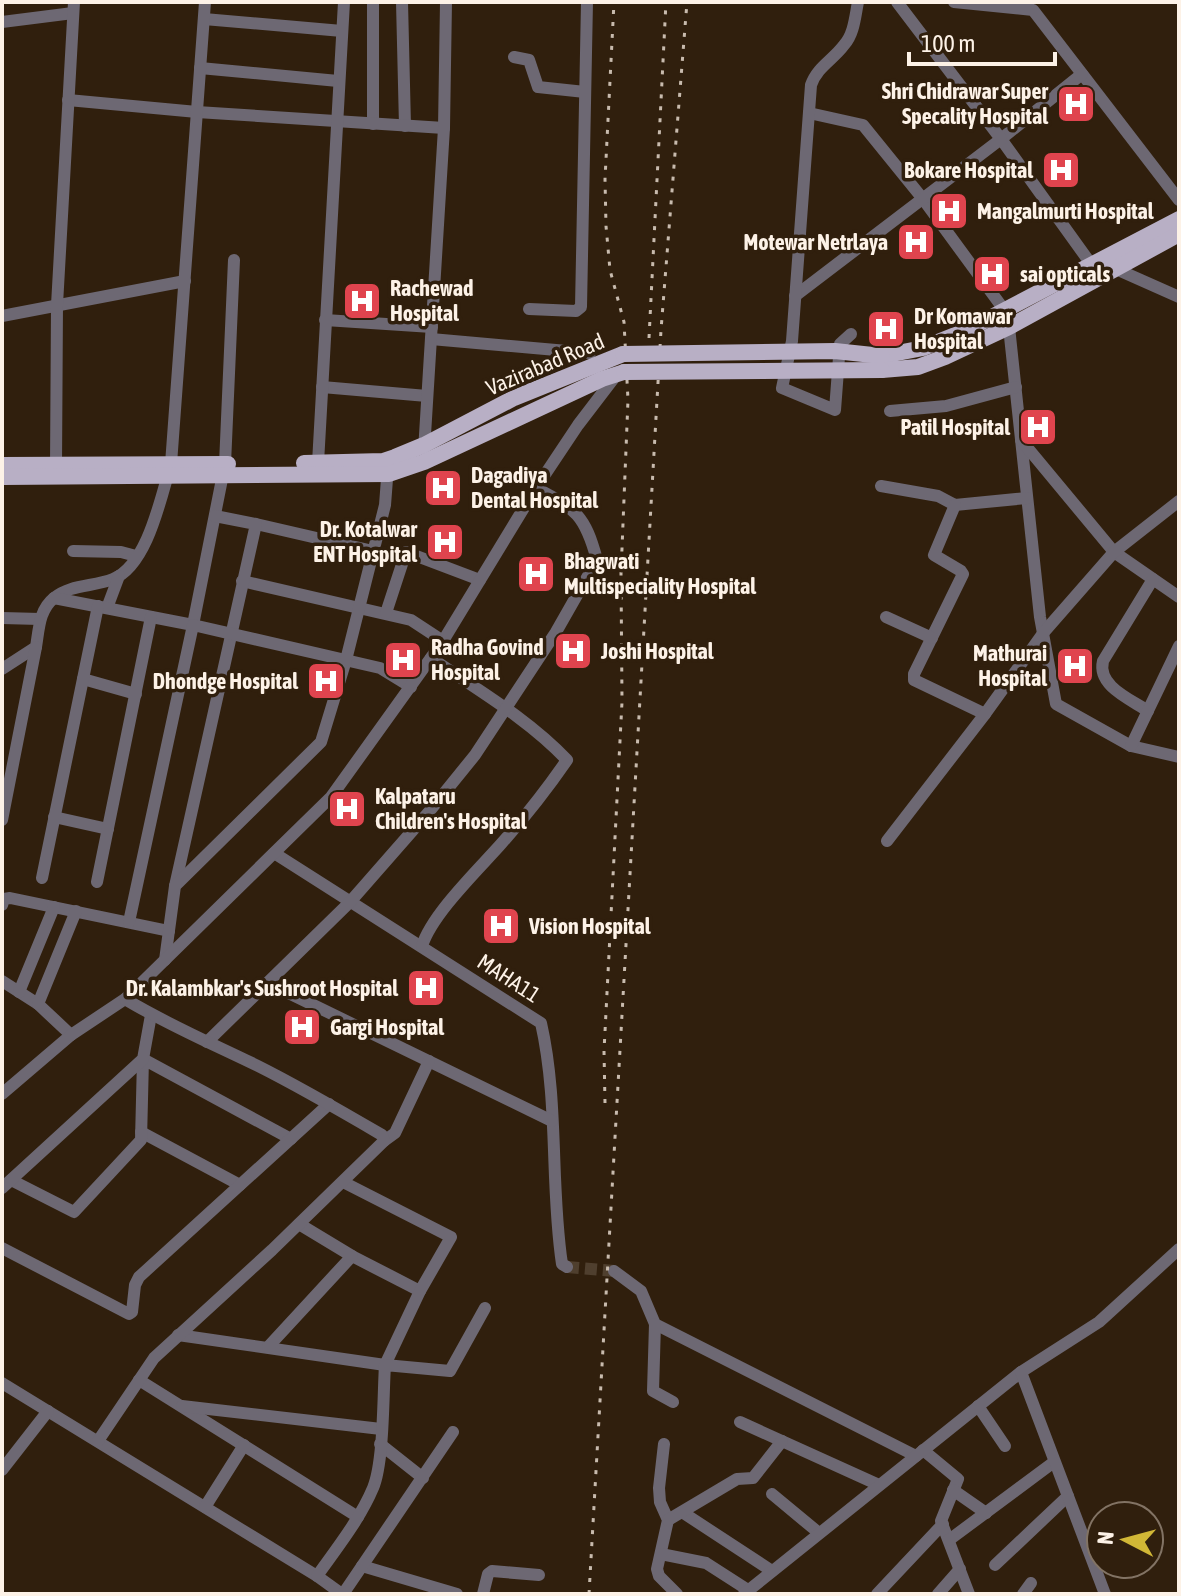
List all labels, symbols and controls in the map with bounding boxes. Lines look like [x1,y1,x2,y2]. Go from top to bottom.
scale bar [909,16,1055,66]
text: 100 m [921,30,975,57]
place label: Shri Chidrawar Super Specality Hospital [882,78,1049,129]
hospital icon: Shri Chidrawar Super Specality Hospital [1055,83,1097,125]
hospital icon: Bokare Hospital [1040,149,1082,191]
place label: Bokare Hospital [904,157,1034,183]
hospital icon: Mangalmurti Hospital [928,190,970,232]
place label: Mangalmurti Hospital [977,198,1155,224]
hospital icon: Motewar Netrlaya [895,221,937,263]
place label: Motewar Netrlaya [743,229,888,255]
hospital icon: sai opticals [971,253,1013,295]
place label: sai opticals [1020,261,1110,287]
place label: Rachewad Hospital [390,275,473,326]
hospital icon: Rachewad Hospital [341,280,383,322]
place label: Dr Komawar Hospital [914,303,1013,354]
hospital icon: Dr Komawar Hospital [865,308,907,350]
street label: Vazirabad Road [482,327,608,401]
hospital icon: Patil Hospital [1017,406,1059,448]
place label: Patil Hospital [900,414,1011,440]
place label: Dagadiya Dental Hospital [471,462,599,513]
hospital icon: Dagadiya Dental Hospital [422,467,464,509]
place label: Dr. Kotalwar ENT Hospital [313,516,418,567]
hospital icon: Dr. Kotalwar ENT Hospital [424,521,466,563]
place label: Bhagwati Multispeciality Hospital [564,548,757,599]
hospital icon: Bhagwati Multispeciality Hospital [515,553,557,595]
hospital icon: Joshi Hospital [552,630,594,672]
place label: Radha Govind Hospital [431,634,544,685]
place label: Joshi Hospital [600,638,715,664]
hospital icon: Radha Govind Hospital [382,639,424,681]
place label: Mathurai Hospital [973,640,1048,691]
hospital icon: Mathurai Hospital [1054,645,1096,687]
hospital icon: Dhondge Hospital [305,660,347,702]
place label: Dhondge Hospital [153,668,299,694]
place label: Kalpataru Children's Hospital [375,783,528,834]
hospital icon: Kalpataru Children's Hospital [326,788,368,830]
hospital icon: Vision Hospital [480,905,522,947]
place label: Vision Hospital [528,913,652,939]
street label: MAHA11 [473,948,545,1008]
hospital icon: Dr. Kalambkar's Sushroot Hospital [405,967,447,1009]
place label: Dr. Kalambkar's Sushroot Hospital [126,975,399,1001]
hospital icon: Gargi Hospital [281,1006,323,1048]
place label: Gargi Hospital [330,1014,445,1040]
north arrow [1085,1500,1165,1580]
text: N [1092,1530,1119,1546]

